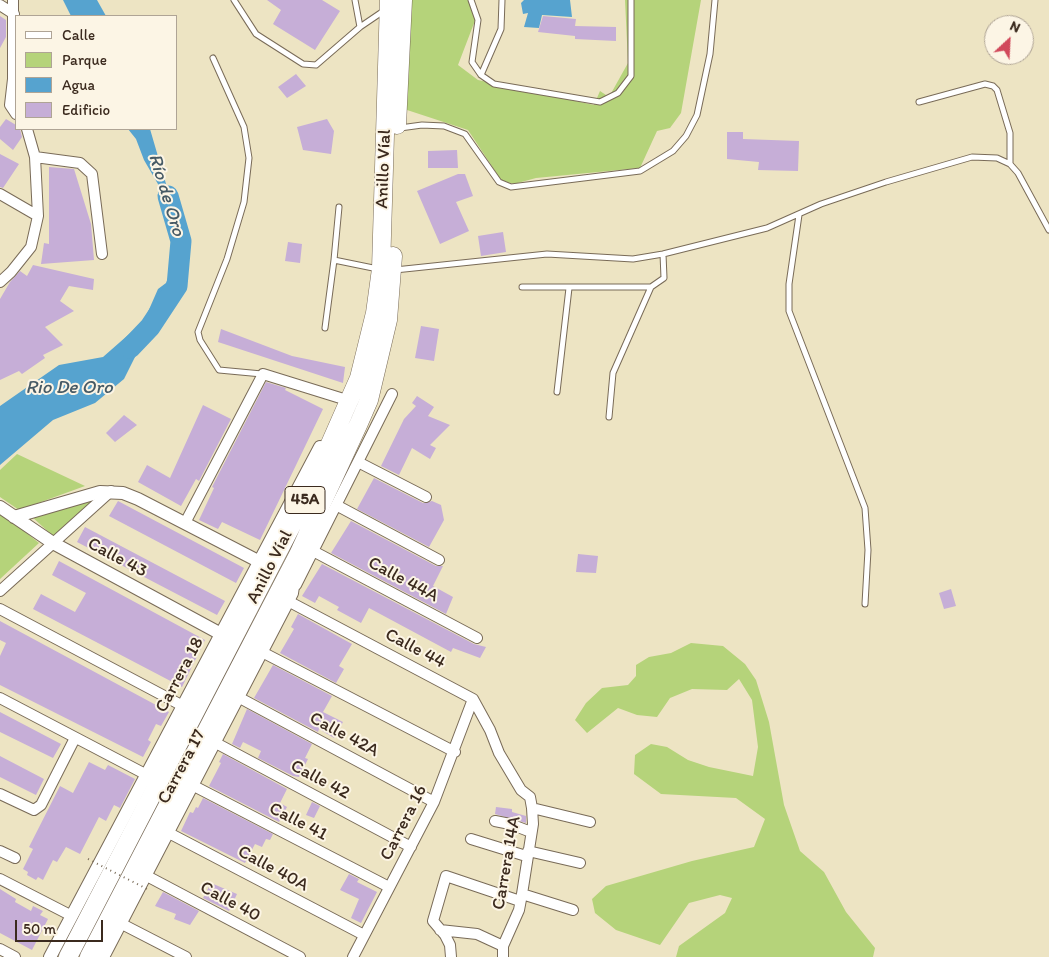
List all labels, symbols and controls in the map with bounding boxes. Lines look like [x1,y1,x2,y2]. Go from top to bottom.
legend [15,15,178,130]
north arrow [984,15,1034,65]
text: N [1007,17,1023,37]
text: Calle [62,26,95,44]
text: Parque [62,51,107,69]
text: Agua [62,76,95,94]
text: Edificio [62,101,110,119]
street label: Anillo Víal [372,129,396,209]
water label: Río de Oro [143,151,189,239]
water label: Rio De Oro [25,377,113,399]
road number: 45A [285,486,325,514]
street label: Anillo Víal [242,527,298,607]
street label: Calle 43 [84,533,150,583]
street label: Calle 44A [364,552,442,608]
street label: Calle 44 [381,624,449,674]
street label: Carrera 18 [151,634,209,716]
street label: Calle 42A [306,708,382,762]
street label: Carrera 17 [153,726,211,808]
street label: Calle 42 [287,755,353,805]
street label: Carrera 16 [376,782,432,864]
street label: Calle 41 [265,798,331,846]
street label: Carrera 14A [488,815,526,911]
street label: Calle 40A [234,841,312,897]
street label: Calle 40 [196,877,264,927]
scale bar [18,910,105,942]
text: 50 m [23,920,56,938]

